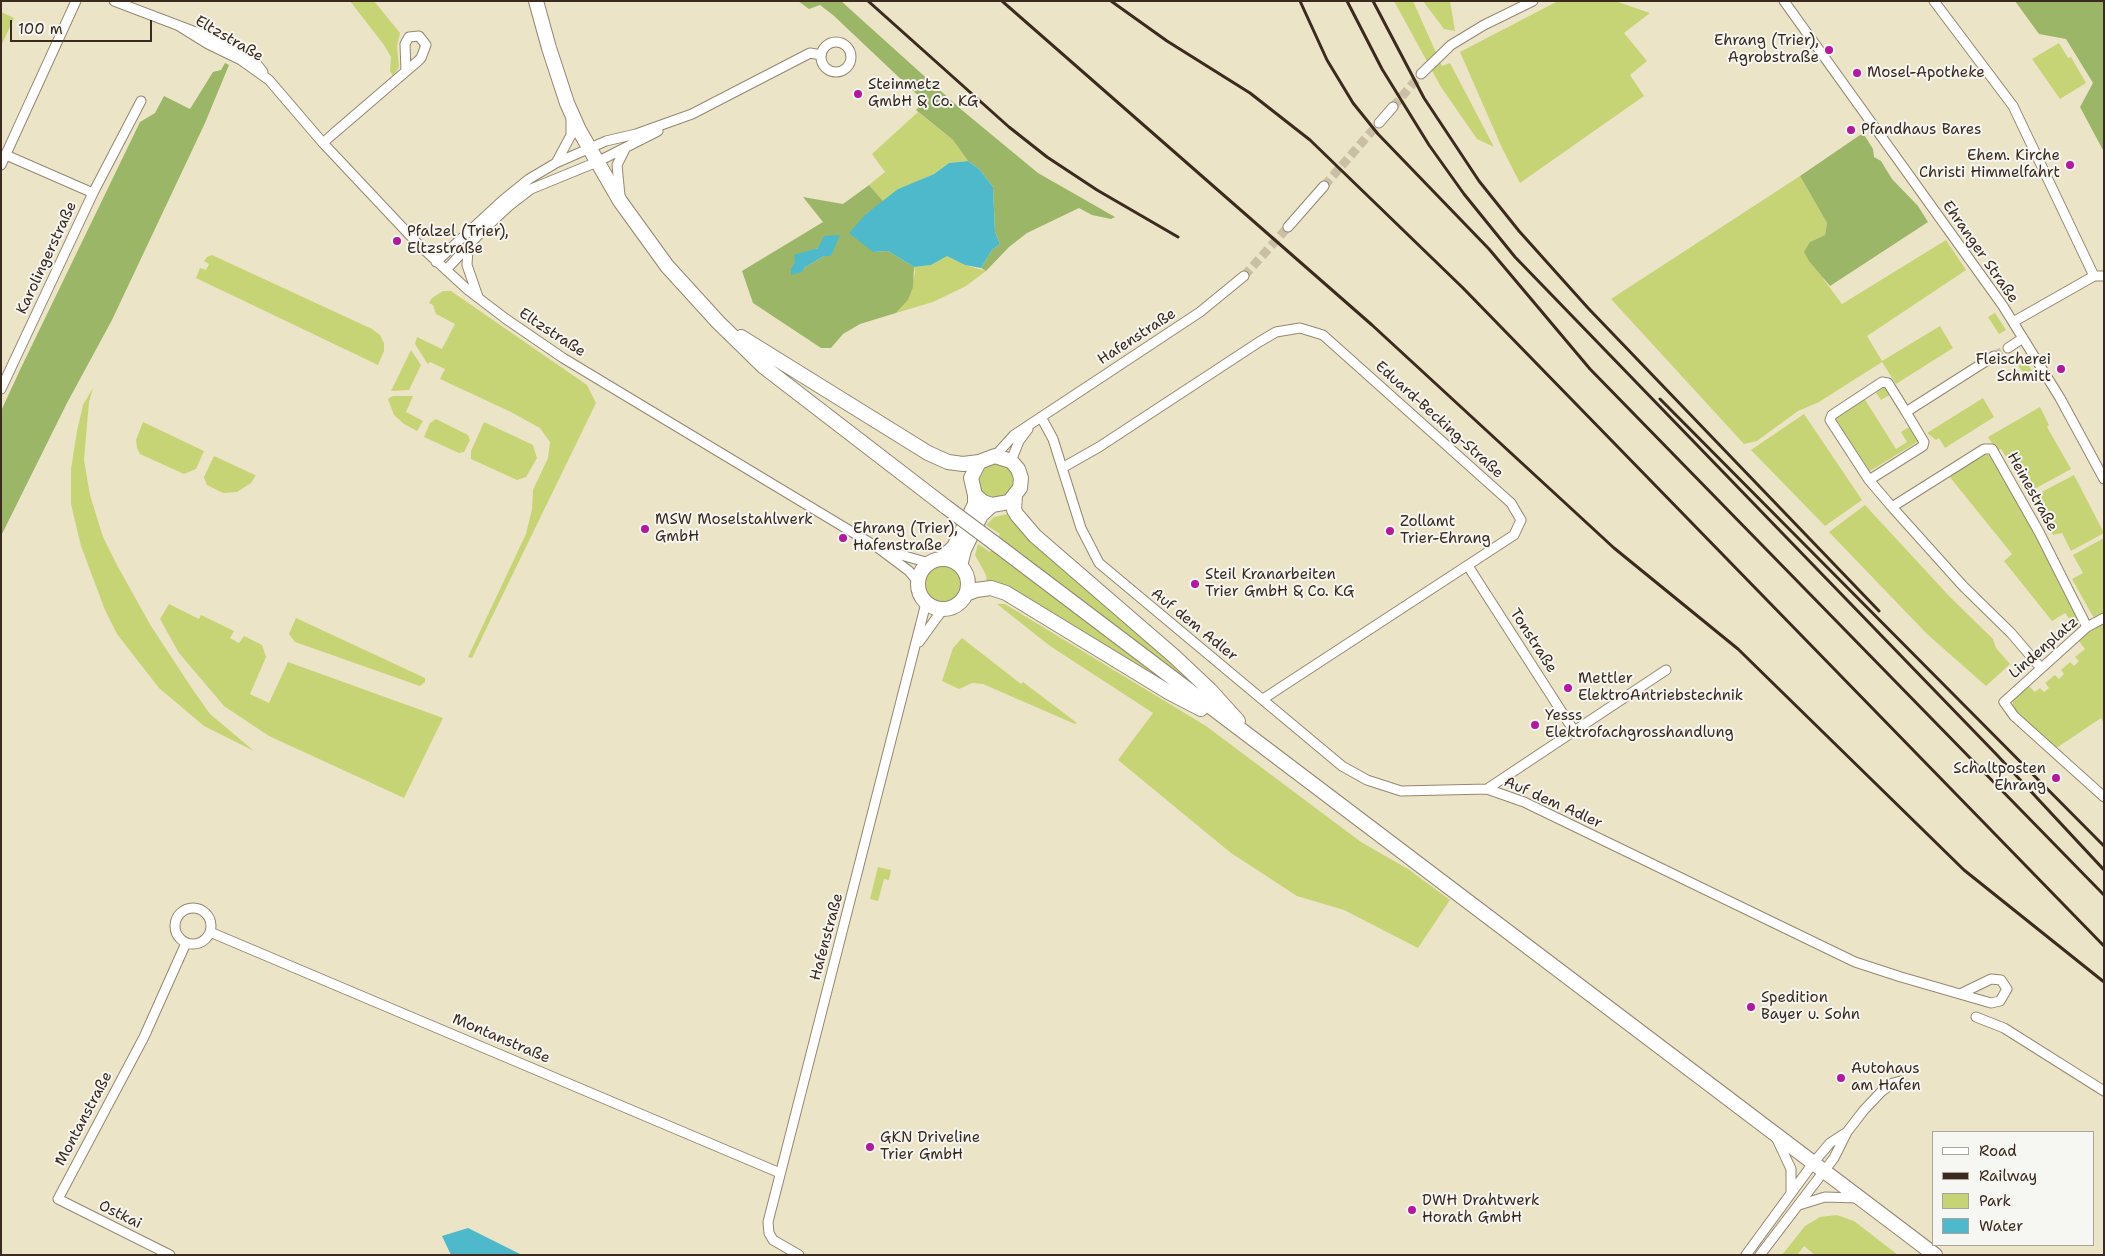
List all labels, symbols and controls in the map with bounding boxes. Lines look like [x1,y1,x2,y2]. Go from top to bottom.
scale bar [12,10,155,42]
street label: Eltzstraße [192,12,266,66]
text: 100 m [18,19,63,39]
place label: Ehrang (Trier), Agrobstraße [1714,32,1819,67]
marker: Ehrang (Trier), Agrobstraße [1823,44,1835,56]
place label: Mosel-Apotheke [1867,64,1985,82]
marker: Mosel-Apotheke [1851,67,1863,79]
place label: Steinmetz GmbH & Co. KG [868,76,978,111]
marker: Steinmetz GmbH & Co. KG [852,88,864,100]
place label: Pfandhaus Bares [1861,121,1981,139]
marker: Pfandhaus Bares [1845,124,1857,136]
place label: Ehem. Kirche Christi Himmelfahrt [1919,147,2060,182]
marker: Ehem. Kirche Christi Himmelfahrt [2064,159,2076,171]
street label: Ehranger Straße [1938,197,2022,307]
street label: Karolingerstraße [13,199,81,317]
place label: Pfalzel (Trier), Eltzstraße [407,223,509,258]
marker: Pfalzel (Trier), Eltzstraße [391,235,403,247]
street label: Eltzstraße [515,305,589,361]
street label: Hafenstraße [1095,305,1179,369]
place label: Fleischerei Schmitt [1976,351,2051,386]
street label: Eduard-Becking-Straße [1371,358,1507,482]
marker: Fleischerei Schmitt [2055,363,2067,375]
street label: Heinestraße [2003,449,2061,535]
place label: MSW Moselstahlwerk GmbH [655,511,813,546]
place label: Zollamt Trier-Ehrang [1400,513,1491,548]
place label: Ehrang (Trier), Hafenstraße [853,520,958,555]
marker: MSW Moselstahlwerk GmbH [639,523,651,535]
marker: Zollamt Trier-Ehrang [1384,525,1396,537]
marker: Ehrang (Trier), Hafenstraße [837,532,849,544]
place label: Steil Kranarbeiten Trier GmbH & Co. KG [1205,566,1354,601]
marker: Steil Kranarbeiten Trier GmbH & Co. KG [1189,578,1201,590]
street label: Auf dem Adler [1147,585,1241,665]
street label: Tonstraße [1506,606,1560,676]
street label: Lindenplatz [2006,613,2082,683]
place label: Mettler ElektroAntriebstechnik [1578,670,1743,705]
marker: Mettler ElektroAntriebstechnik [1562,682,1574,694]
place label: Yesss Elektrofachgrosshandlung [1545,707,1734,742]
marker: Yesss Elektrofachgrosshandlung [1529,719,1541,731]
place label: Schaltposten Ehrang [1953,760,2046,795]
marker: Schaltposten Ehrang [2050,772,2062,784]
street label: Auf dem Adler [1501,773,1605,833]
street label: Hafenstraße [807,891,847,983]
place label: Spedition Bayer u. Sohn [1761,989,1860,1024]
marker: Spedition Bayer u. Sohn [1745,1001,1757,1013]
street label: Montanstraße [450,1010,552,1068]
place label: Autohaus am Hafen [1851,1060,1921,1095]
street label: Montanstraße [52,1069,116,1169]
marker: Autohaus am Hafen [1835,1072,1847,1084]
place label: GKN Driveline Trier GmbH [880,1129,980,1164]
legend [1932,1131,2095,1246]
marker: GKN Driveline Trier GmbH [864,1141,876,1153]
text: Road [1979,1141,2017,1161]
text: Railway [1979,1166,2037,1186]
text: Park [1979,1191,2011,1211]
place label: DWH Drahtwerk Horath GmbH [1422,1192,1540,1227]
street label: Ostkai [95,1197,145,1233]
marker: DWH Drahtwerk Horath GmbH [1406,1204,1418,1216]
text: Water [1979,1216,2023,1236]

